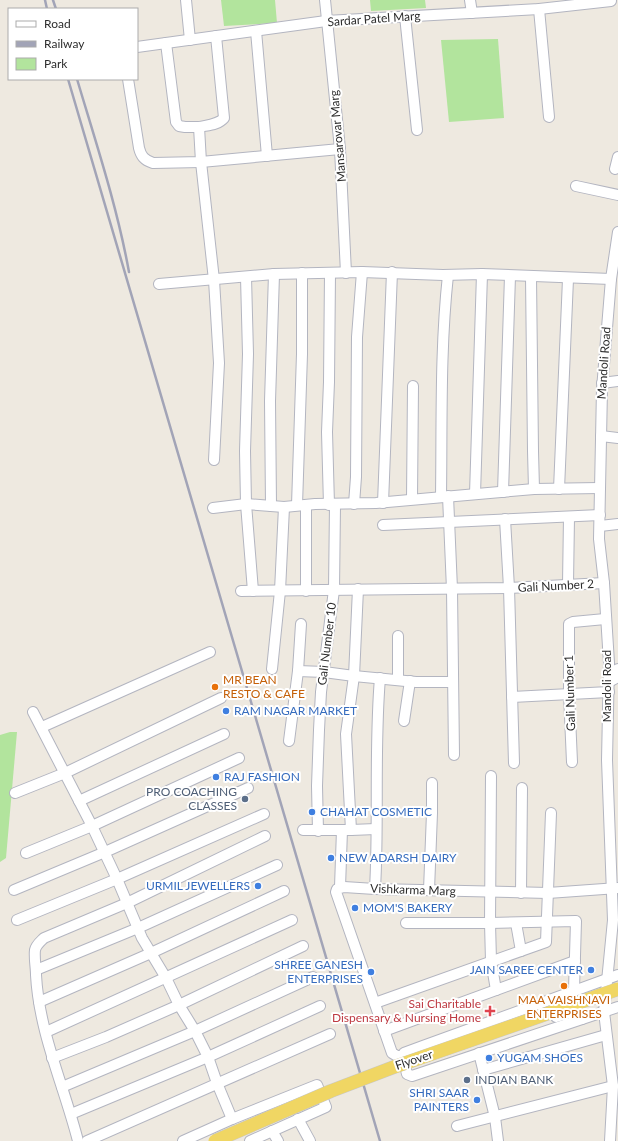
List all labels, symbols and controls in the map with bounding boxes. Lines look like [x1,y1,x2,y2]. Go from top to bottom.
legend [8,8,138,80]
street label: Sardar Patel Marg [327,8,421,29]
text: Road [44,16,71,31]
text: Railway [44,36,85,51]
text: Park [44,56,68,71]
street label: Mansarovar Marg [326,89,349,183]
street label: Mandoli Road [593,326,614,400]
street label: Gali Number 2 [517,576,595,595]
street label: Gali Number 10 [314,602,339,686]
street label: Mandoli Road [599,650,614,722]
street label: Gali Number 1 [561,655,578,731]
place label: MR BEAN RESTO & CAFE [223,672,305,701]
marker: MR BEAN RESTO & CAFE [210,682,220,692]
place label: RAM NAGAR MARKET [234,703,357,718]
marker: RAM NAGAR MARKET [221,706,231,716]
place label: RAJ FASHION [224,769,300,784]
marker: RAJ FASHION [211,772,221,782]
place label: PRO COACHING CLASSES [146,784,237,813]
marker: PRO COACHING CLASSES [240,794,250,804]
place label: CHAHAT COSMETIC [320,804,432,819]
marker: CHAHAT COSMETIC [307,807,317,817]
place label: NEW ADARSH DAIRY [339,850,457,865]
marker: NEW ADARSH DAIRY [326,853,336,863]
place label: URMIL JEWELLERS [146,878,250,893]
marker: URMIL JEWELLERS [253,881,263,891]
street label: Vishkarma Marg [370,881,456,898]
place label: MOM'S BAKERY [363,900,453,915]
marker: MOM'S BAKERY [350,903,360,913]
place label: SHREE GANESH ENTERPRISES [274,957,363,986]
place label: JAIN SAREE CENTER [470,962,583,977]
marker: JAIN SAREE CENTER [586,965,596,975]
marker: SHREE GANESH ENTERPRISES [366,967,376,977]
marker: MAA VAISHNAVI ENTERPRISES [559,981,569,991]
place label: MAA VAISHNAVI ENTERPRISES [518,992,610,1021]
place label: Sai Charitable Dispensary & Nursing Home [332,996,481,1025]
marker: Sai Charitable Dispensary & Nursing Home [484,1005,496,1017]
street label: Flyover [393,1046,435,1073]
place label: YUGAM SHOES [497,1050,583,1065]
marker: YUGAM SHOES [484,1053,494,1063]
place label: INDIAN BANK [475,1072,553,1087]
marker: INDIAN BANK [462,1075,472,1085]
place label: SHRI SAAR PAINTERS [409,1085,469,1114]
marker: SHRI SAAR PAINTERS [472,1095,482,1105]

